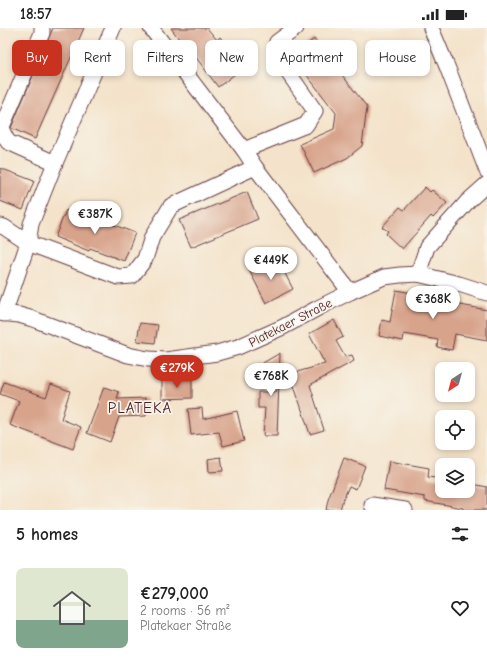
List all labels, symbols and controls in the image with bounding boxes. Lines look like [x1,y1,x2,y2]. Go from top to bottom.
text: 18:57 [20,5,51,23]
chip: Buy [12,40,62,76]
chip: Rent [70,40,125,76]
chip: Filters [133,40,197,76]
chip: New [205,40,258,76]
chip: Apartment [266,40,357,76]
chip: House [365,40,430,76]
pin: €387K [67,201,123,235]
text: €387K [77,206,113,221]
pin: €449K [243,247,299,281]
text: €449K [253,252,289,267]
pin: €368K [405,286,461,320]
text: €368K [415,291,451,306]
street label: Platekaer Straße [246,295,335,350]
pin: €279K [149,355,205,389]
text: €279K [159,360,195,375]
north arrow [435,362,475,402]
map controls [435,362,475,498]
pin: €768K [243,363,299,397]
text: €768K [253,368,289,383]
district label: PLATEKA [108,399,172,417]
button: locate [435,410,475,450]
button: layers [435,458,475,498]
icon: filters [449,523,471,545]
text: 5 homes [16,525,78,544]
icon: home [48,584,96,632]
text: €279,000 [140,584,209,603]
icon: heart [449,597,471,619]
text: 2 rooms · 56 m² [140,603,229,618]
text: Platekaer Straße [140,618,231,633]

